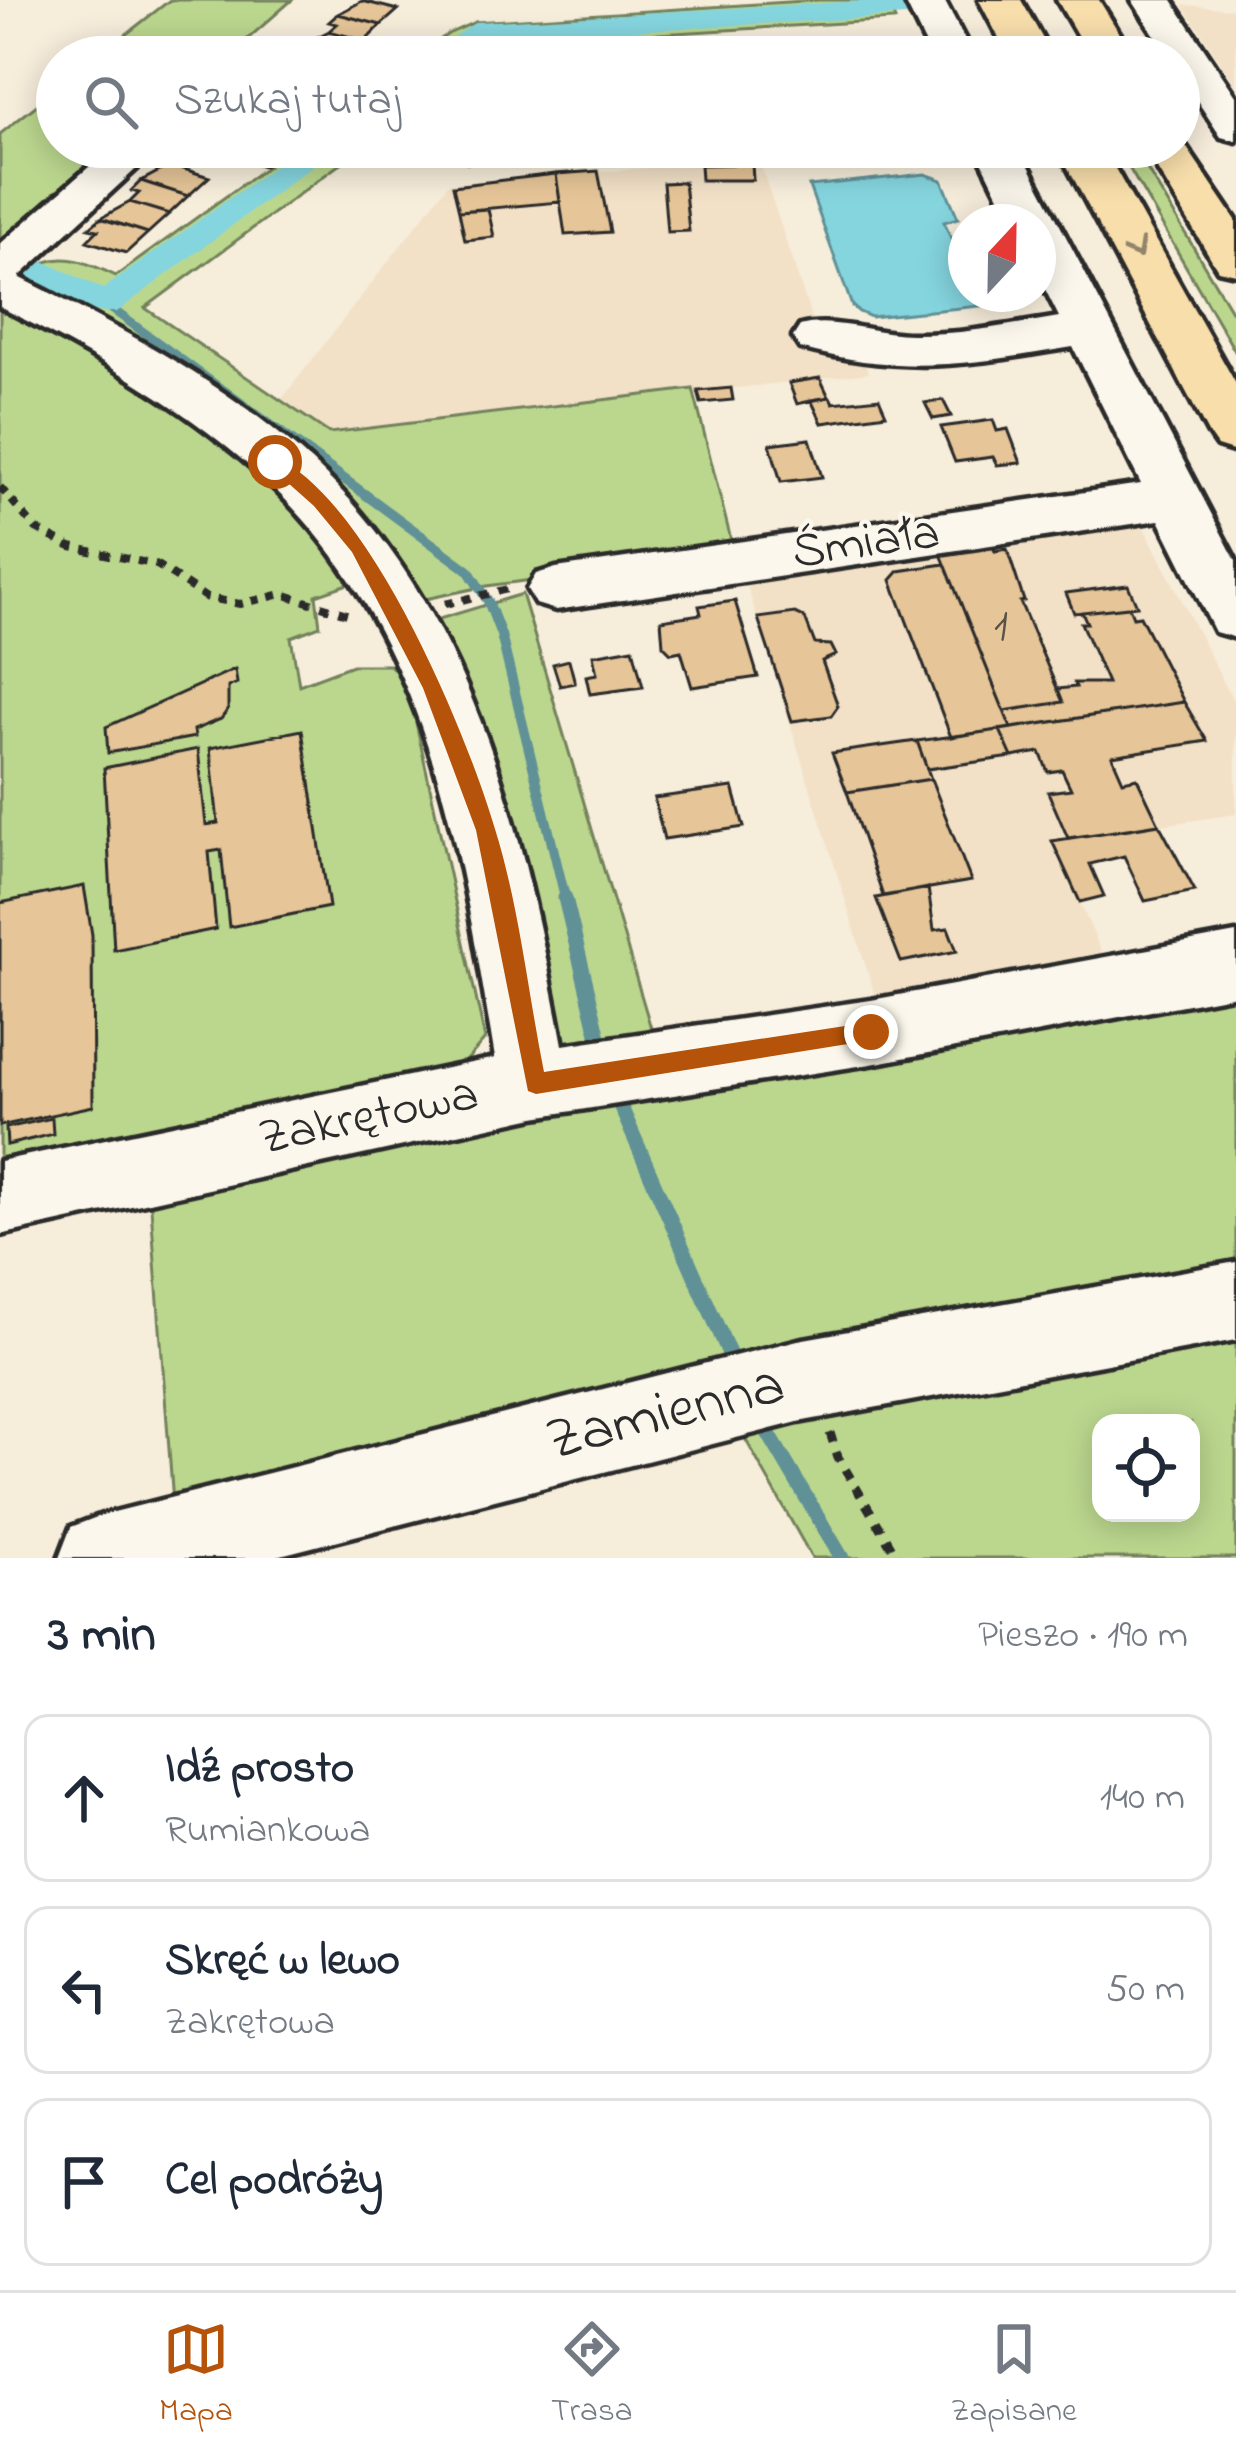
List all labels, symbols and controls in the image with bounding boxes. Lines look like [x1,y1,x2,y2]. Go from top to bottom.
search box [36,36,1200,168]
icon: search [78,69,144,135]
text: Szukaj tutaj [174,69,401,135]
north arrow [948,204,1056,312]
one-way arrow [1122,237,1145,258]
route start [248,435,302,489]
street label: Śmiała [787,497,945,591]
house number: 1 [994,595,1008,661]
route end [844,1005,898,1059]
street label: Zakrętowa [253,1058,485,1178]
street label: Zamienna [538,1343,794,1487]
map controls [1092,1414,1200,1522]
button: locate [1092,1414,1200,1522]
text: 3 min [48,1599,156,1674]
text: Pieszo · 190 m [978,1608,1188,1665]
text: Idź prosto [165,1737,354,1803]
icon: ahead [51,1765,117,1831]
text: 140 m [1100,1770,1185,1827]
text: Rumiankowa [165,1803,370,1860]
text: Skręć w lewo [165,1929,400,1995]
icon: left [51,1957,117,2023]
text: 50 m [1106,1962,1185,2019]
text: Zakrętowa [165,1995,335,2052]
icon: arrive [51,2149,117,2215]
text: Cel podróży [165,2149,383,2215]
tab: Mapa [159,2316,233,2436]
tab: Trasa [551,2316,633,2436]
tab: Zapisane [951,2316,1077,2436]

